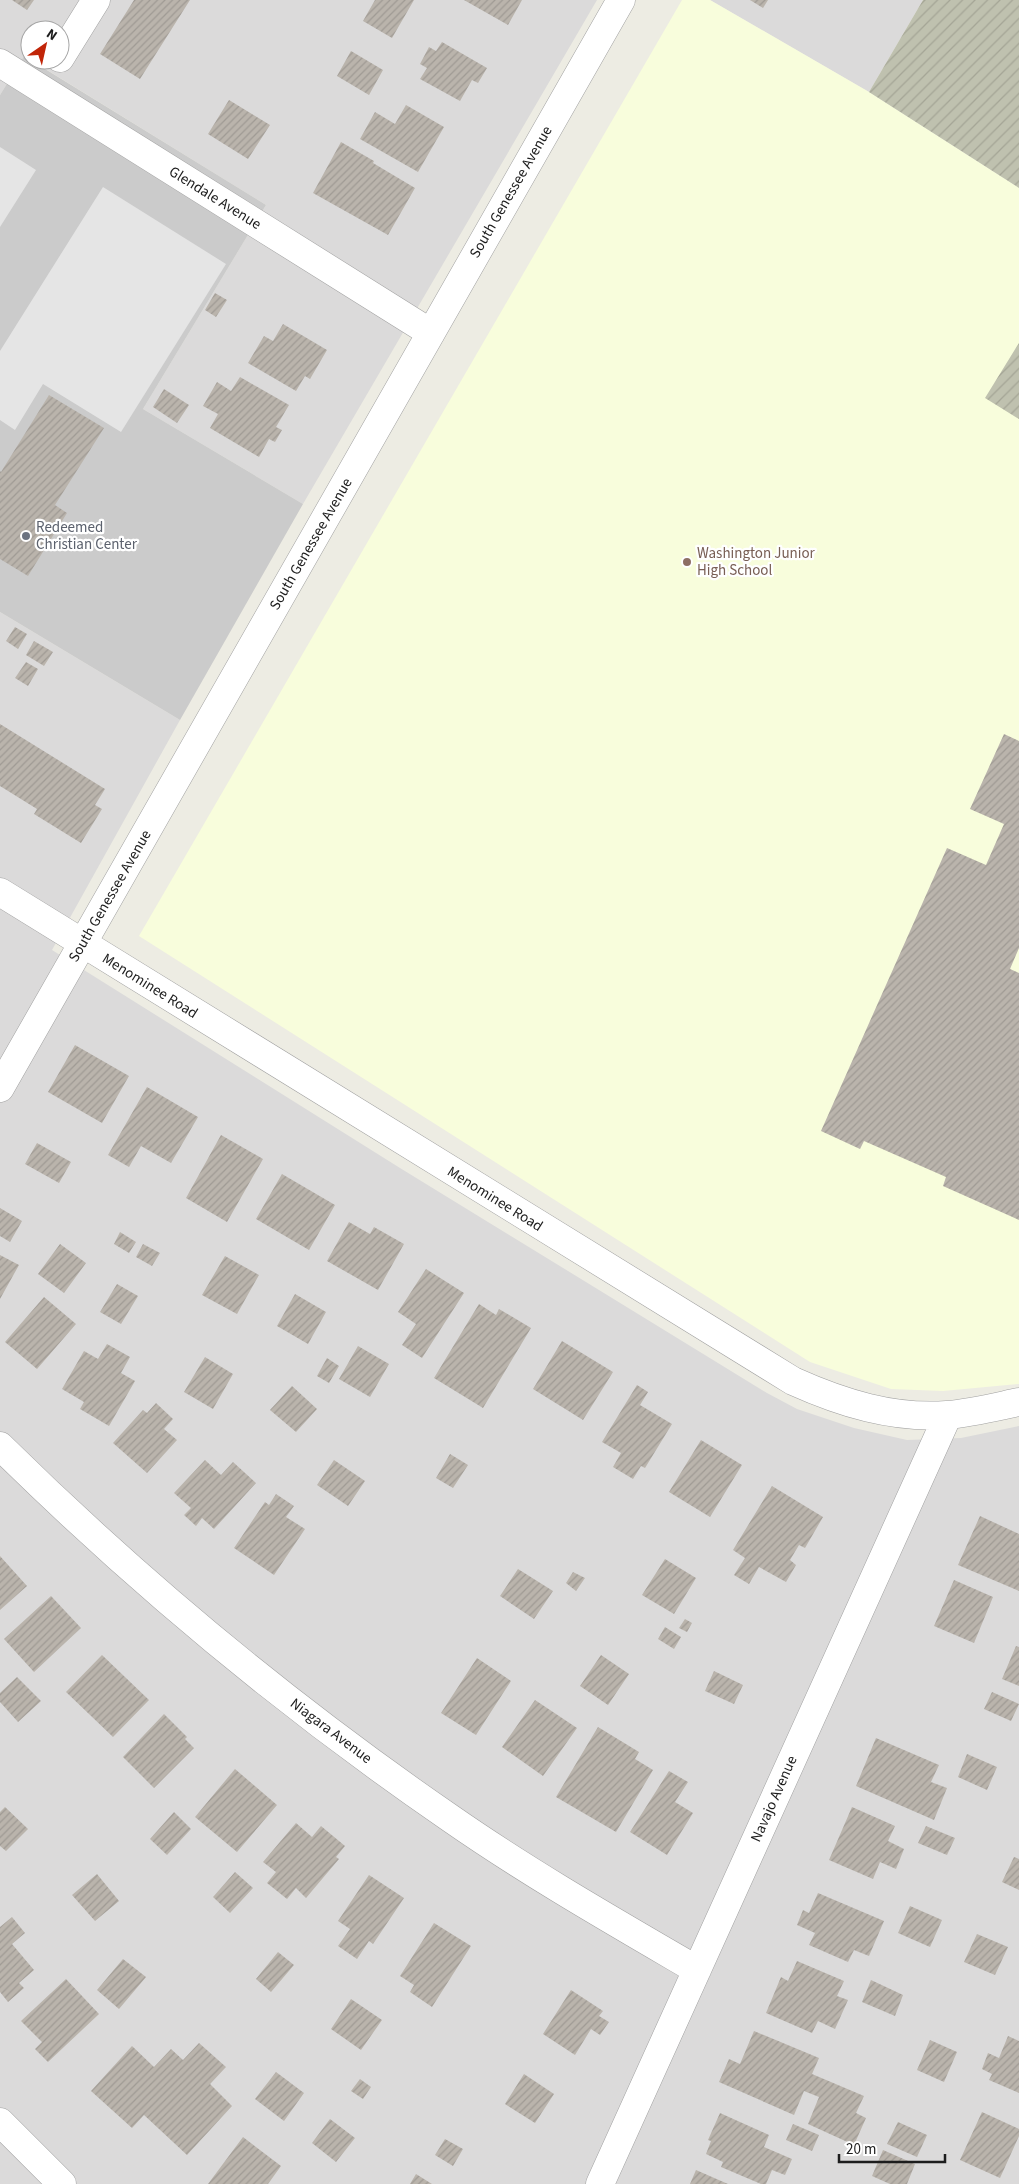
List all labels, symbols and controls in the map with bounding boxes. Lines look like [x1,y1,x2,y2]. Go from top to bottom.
north arrow [20,20,70,70]
text: N [42,24,61,46]
street label: South Genessee Avenue [465,122,557,262]
street label: Glendale Avenue [165,161,265,235]
street label: South Genessee Avenue [265,474,357,614]
place label: Redeemed Christian Center [36,517,138,555]
marker: Redeemed Christian Center [20,530,32,542]
place label: Washington Junior High School [697,543,816,581]
marker: Washington Junior High School [681,556,693,568]
street label: South Genessee Avenue [64,826,156,966]
street label: Menominee Road [98,948,202,1024]
street label: Menominee Road [443,1161,547,1237]
street label: Niagara Avenue [286,1693,376,1769]
street label: Navajo Avenue [746,1752,802,1846]
scale bar [839,2132,945,2164]
text: 20 m [846,2139,876,2160]

